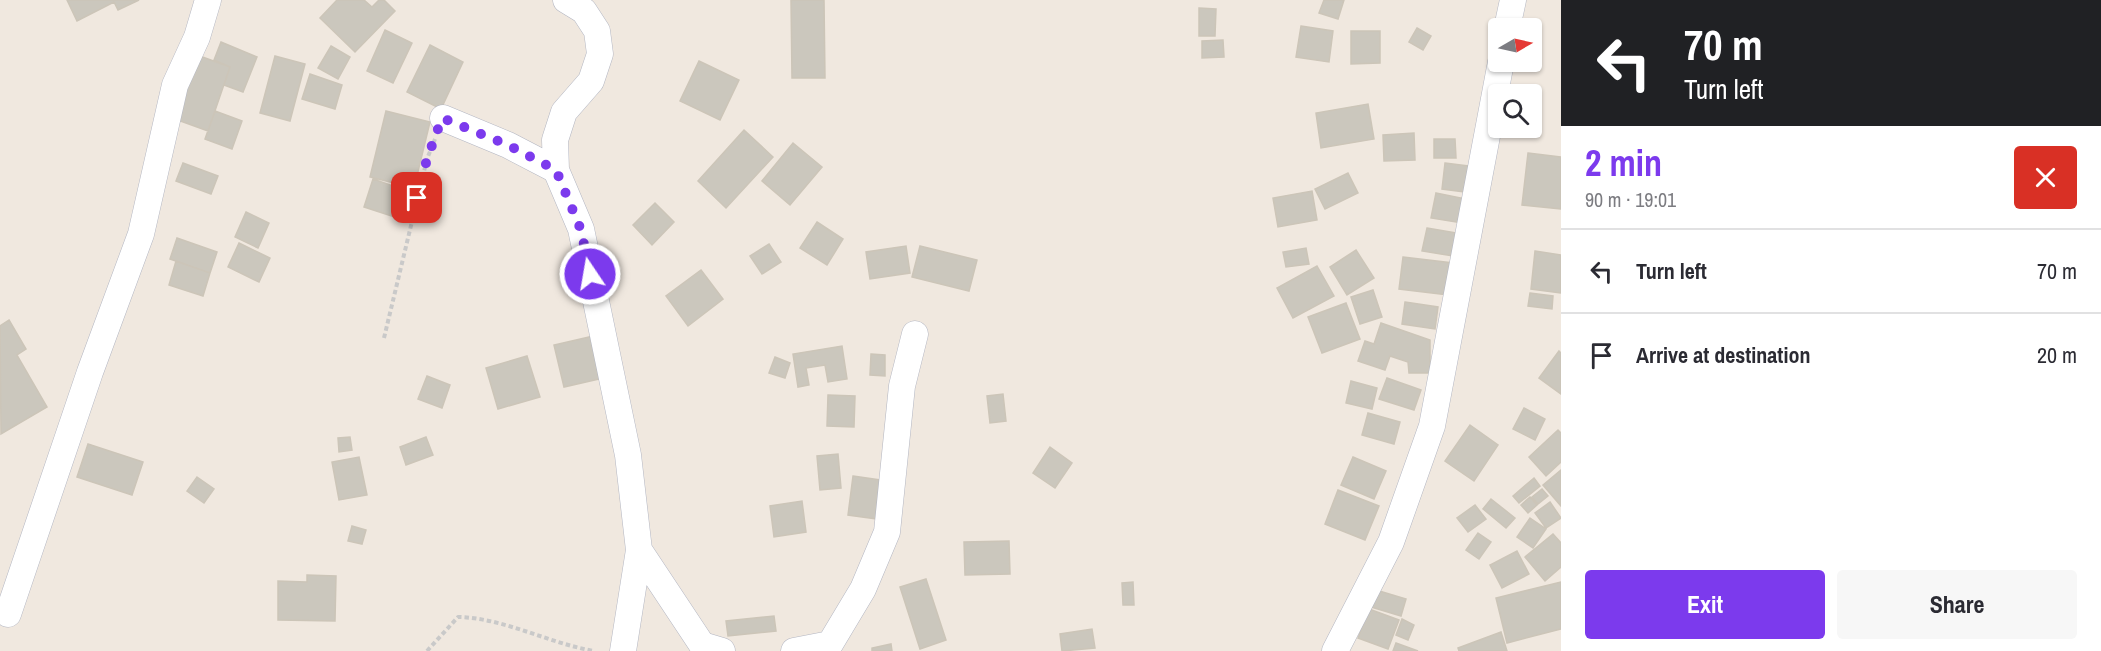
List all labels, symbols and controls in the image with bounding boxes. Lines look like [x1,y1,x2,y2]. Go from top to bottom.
text: 70 m [1684,17,1763,73]
north arrow [1488,18,1542,72]
map controls [1488,18,1542,138]
icon: left [1585,24,1663,102]
text: Turn left [1684,71,1763,107]
button: search [1488,84,1542,138]
text: 2 min [1585,139,1662,187]
button: close [2014,146,2077,209]
pin [391,172,442,223]
icon: arrive [400,181,433,214]
text: 90 m · 19:01 [1585,186,1676,213]
position arrow [558,242,622,306]
icon: left [1585,255,1618,288]
text: Turn left [1636,256,1707,286]
text: 70 m [2037,256,2077,286]
icon: arrive [1585,339,1618,372]
text: Arrive at destination [1636,340,1810,370]
text: 20 m [2037,340,2077,370]
button: Exit [1585,570,1825,639]
button: Share [1837,570,2077,639]

